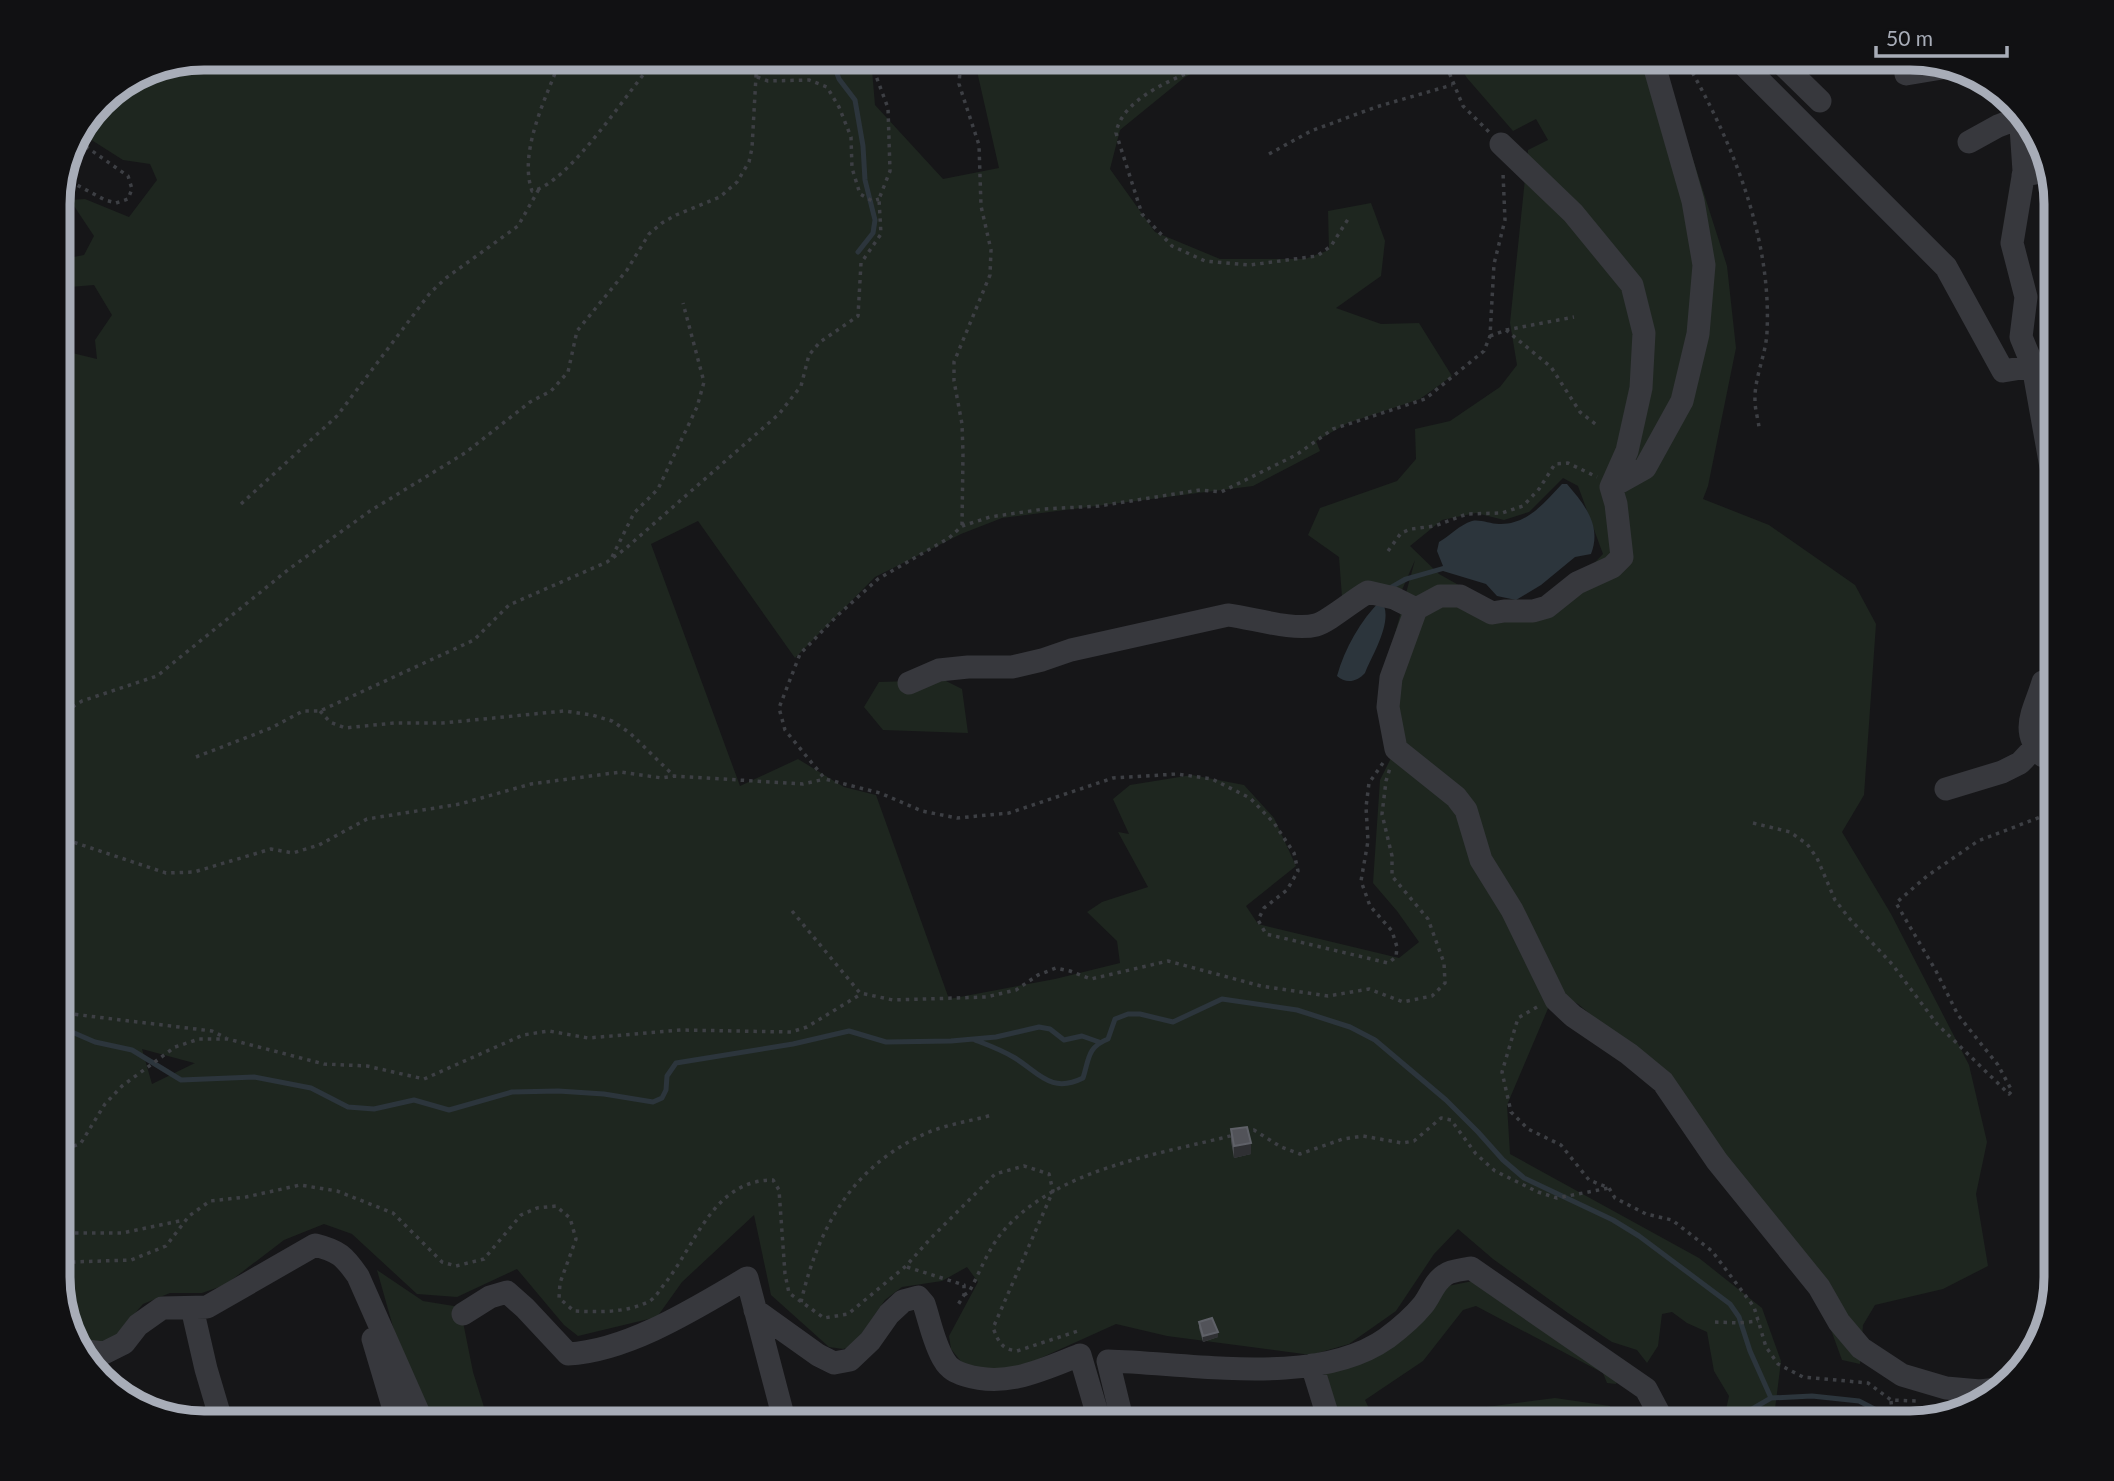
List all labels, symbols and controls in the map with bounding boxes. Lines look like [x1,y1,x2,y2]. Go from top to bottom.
scale bar [1876,14,2007,58]
text: 50 m [1886,25,1933,50]

